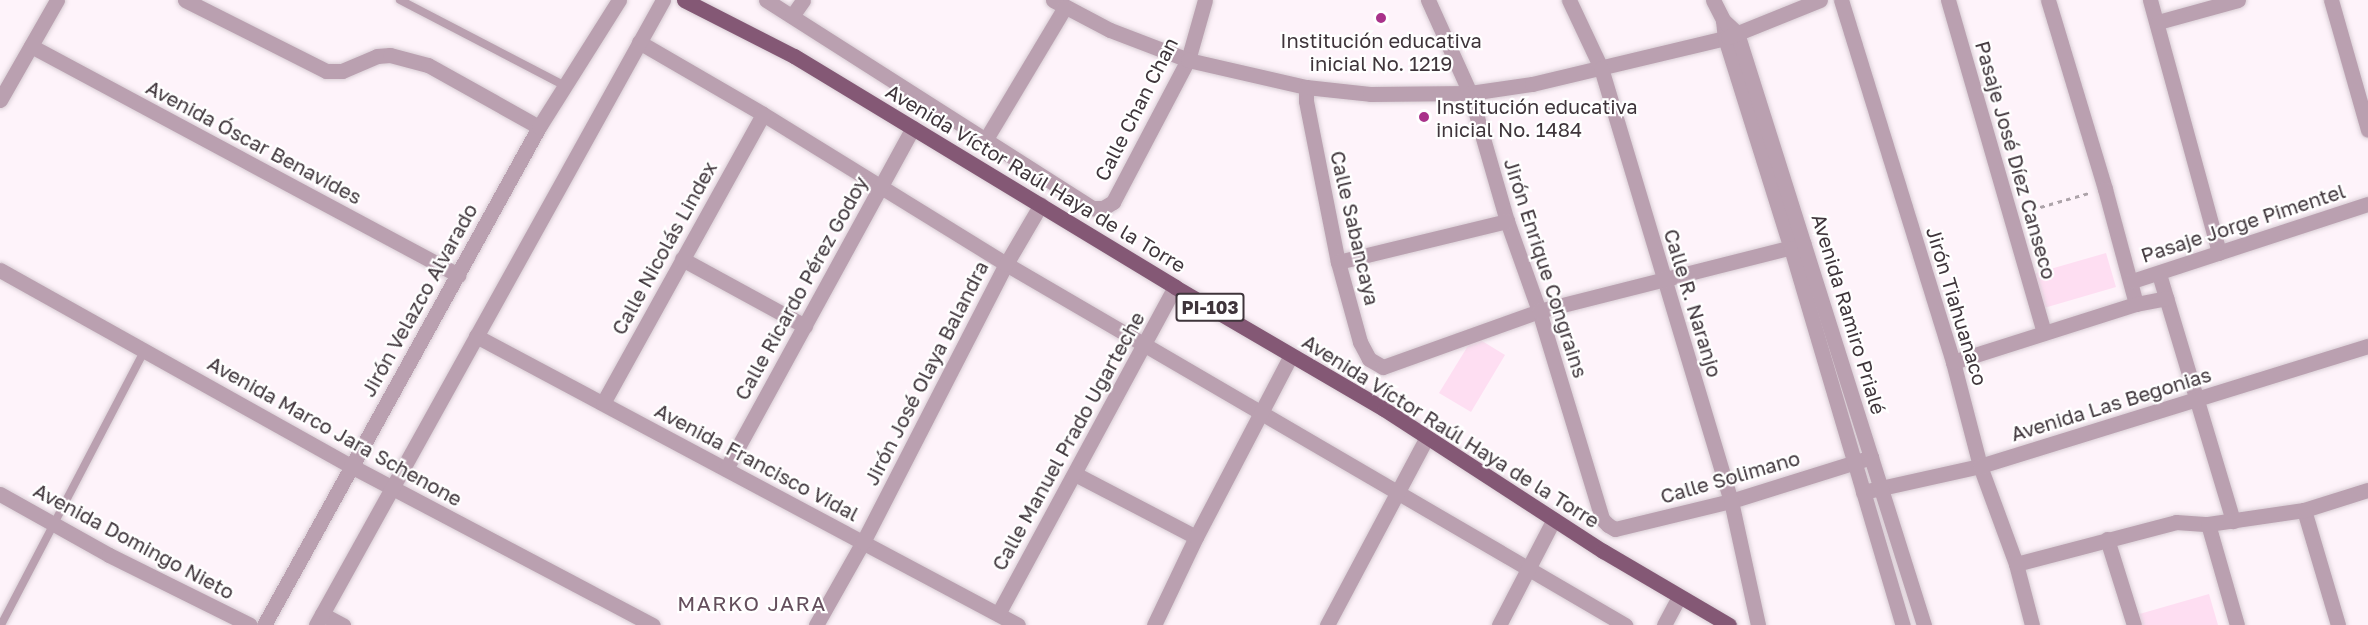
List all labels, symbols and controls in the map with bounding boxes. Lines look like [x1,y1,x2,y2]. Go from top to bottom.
marker: Institución educativa inicial No. 1219 [1374,11,1388,25]
place label: Institución educativa inicial No. 1219 [1280,28,1482,75]
street label: Calle Chan Chan [1089,33,1183,185]
street label: Pasaje José Díez Canseco [1970,38,2062,282]
street label: Avenida Óscar Benavides [142,75,366,209]
street label: Avenida Víctor Raúl Haya de la Torre [882,79,1190,277]
place label: Institución educativa inicial No. 1484 [1436,94,1637,141]
marker: Institución educativa inicial No. 1484 [1417,110,1431,124]
street label: Calle Sabancaya [1326,148,1384,308]
street label: Jirón Enrique Congrains [1499,155,1593,381]
street label: Calle Nicolás Lindex [606,157,722,339]
street label: Calle Ricardo Pérez Godoy [729,172,873,404]
street label: Pasaje Jorge Pimentel [2138,179,2348,267]
street label: Jirón Velazco Alvarado [356,199,482,401]
street label: Avenida Ramiro Prialé [1807,211,1891,417]
street label: Jirón Tiahuanaco [1921,224,1993,388]
street label: Calle R. Naranjo [1659,226,1727,380]
street label: Jirón José Olaya Balandra [859,257,993,489]
road number: PI-103 [1176,292,1244,322]
street label: Calle Manuel Prado Ugarteche [987,307,1149,575]
street label: Avenida Víctor Raúl Haya de la Torre [1298,329,1604,533]
street label: Avenida Marco Jara Schenone [204,351,466,511]
street label: Avenida Las Begonias [2008,362,2214,446]
street label: Avenida Francisco Vidal [651,398,863,526]
street label: Calle Solimano [1658,446,1802,508]
street label: Avenida Domingo Nieto [30,478,238,604]
district label: MARKO JARA [677,590,827,616]

